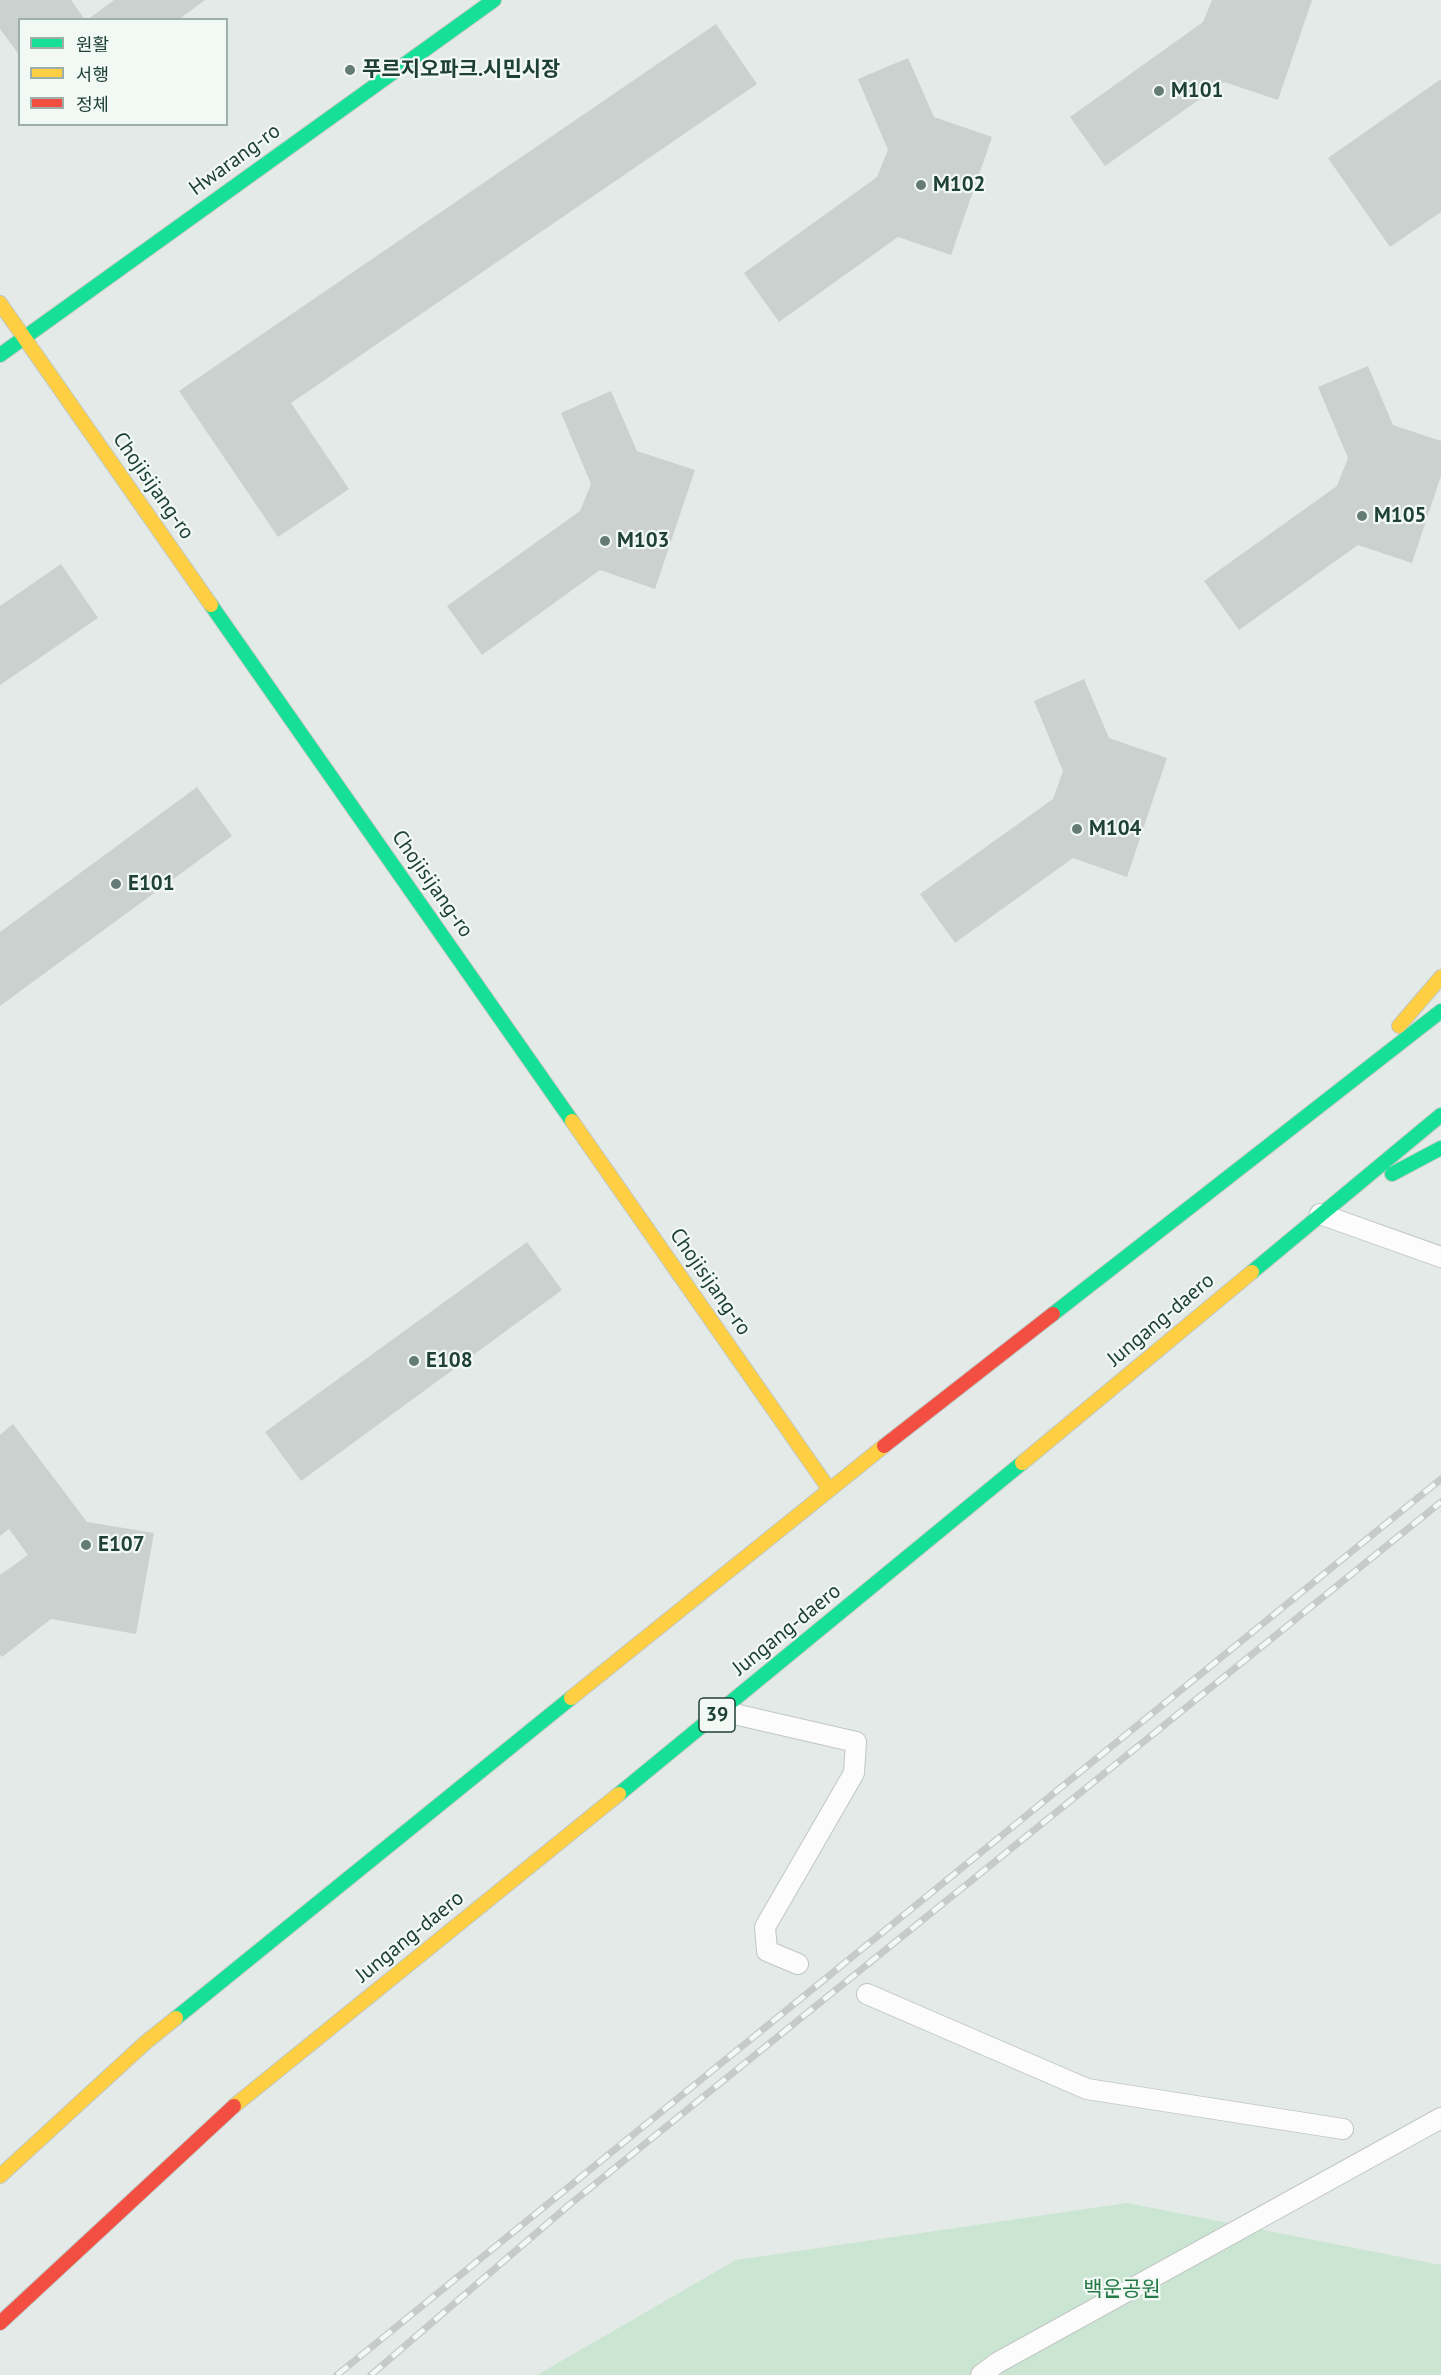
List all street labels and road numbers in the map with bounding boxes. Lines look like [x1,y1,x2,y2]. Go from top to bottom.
street label: Hwarang-ro [185,119,285,201]
street label: Chojisijang-ro [107,428,199,544]
street label: Chojisijang-ro [386,826,478,942]
street label: Chojisijang-ro [664,1224,756,1340]
street label: Jungang-daero [1102,1268,1220,1372]
street label: Jungang-daero [728,1579,846,1681]
road number: 39 [699,1698,735,1732]
street label: Jungang-daero [351,1886,469,1988]

